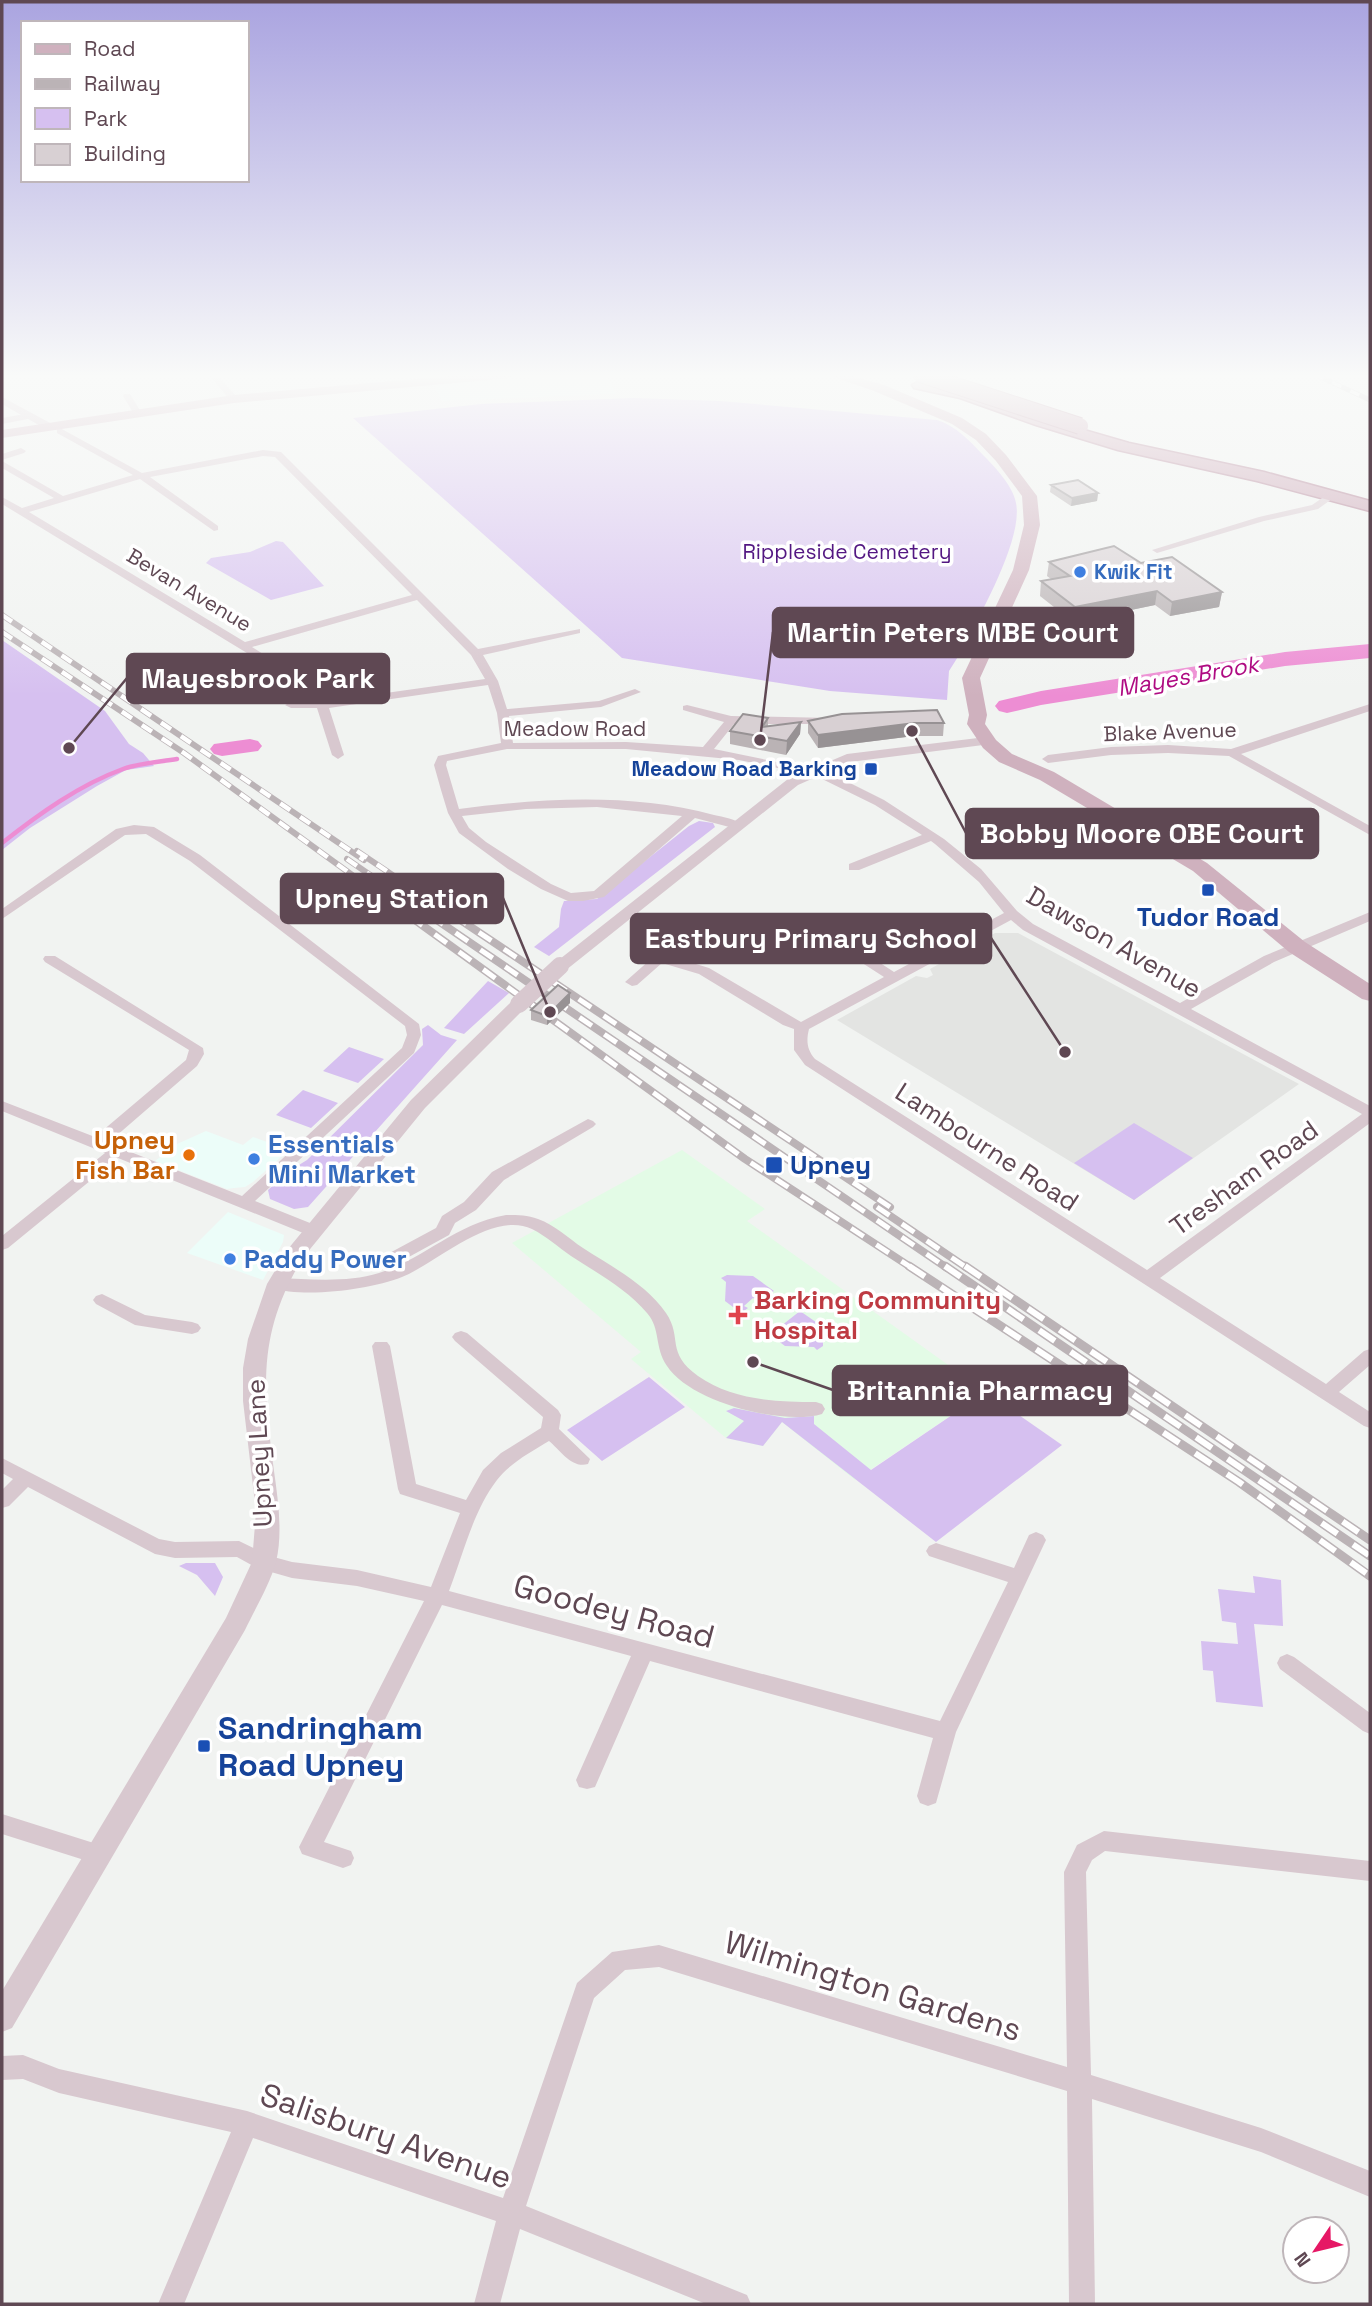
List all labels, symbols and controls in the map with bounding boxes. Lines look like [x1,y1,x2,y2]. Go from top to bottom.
legend [21,21,248,182]
text: Road [84,35,136,62]
text: Railway [84,70,161,97]
text: Park [84,105,128,132]
text: Building [84,140,166,167]
park label: Rippleside Cemetery [742,538,952,565]
street label: Bevan Avenue [122,542,257,637]
place label: Kwik Fit [1094,558,1173,585]
marker: Kwik Fit [1072,564,1088,580]
callout: Martin Peters MBE Court [773,608,1133,657]
text: Martin Peters MBE Court [787,614,1119,650]
water label: Mayes Brook [1115,648,1264,703]
callout: Mayesbrook Park [127,654,389,703]
text: Mayesbrook Park [141,660,375,696]
street label: Meadow Road [504,715,646,742]
street label: Blake Avenue [1103,716,1237,747]
place label: Meadow Road Barking [631,755,857,782]
marker: Meadow Road Barking [863,761,879,777]
callout: Bobby Moore OBE Court [966,809,1318,858]
text: Bobby Moore OBE Court [980,815,1304,851]
callout: Upney Station [281,874,503,923]
street label: Dawson Avenue [1020,878,1208,1006]
text: Upney Station [295,880,489,916]
marker: Tudor Road [1200,882,1216,898]
place label: Tudor Road [1137,900,1279,934]
callout: Eastbury Primary School [631,914,991,963]
text: Eastbury Primary School [645,920,977,956]
street label: Lambourne Road [889,1075,1085,1219]
street label: Tresham Road [1163,1113,1325,1243]
place label: Upney Fish Bar [75,1123,175,1187]
place label: Essentials Mini Market [268,1127,416,1191]
marker: Upney Fish Bar [181,1147,197,1163]
place label: Upney [790,1148,871,1182]
marker: Essentials Mini Market [246,1151,262,1167]
marker: Upney [764,1155,784,1175]
place label: Paddy Power [244,1242,407,1276]
marker: Paddy Power [222,1251,238,1267]
place label: Barking Community Hospital [754,1283,1001,1347]
marker: Barking Community Hospital [728,1305,748,1325]
callout: Britannia Pharmacy [833,1366,1127,1415]
text: Britannia Pharmacy [847,1372,1113,1408]
street label: Upney Lane [238,1378,280,1528]
street label: Goodey Road [509,1565,719,1657]
place label: Sandringham Road Upney [218,1708,423,1785]
marker: Sandringham Road Upney [196,1738,212,1754]
street label: Wilmington Gardens [720,1922,1026,2050]
street label: Salisbury Avenue [255,2074,517,2198]
north arrow [1281,2215,1351,2285]
text: N [1289,2247,1316,2272]

